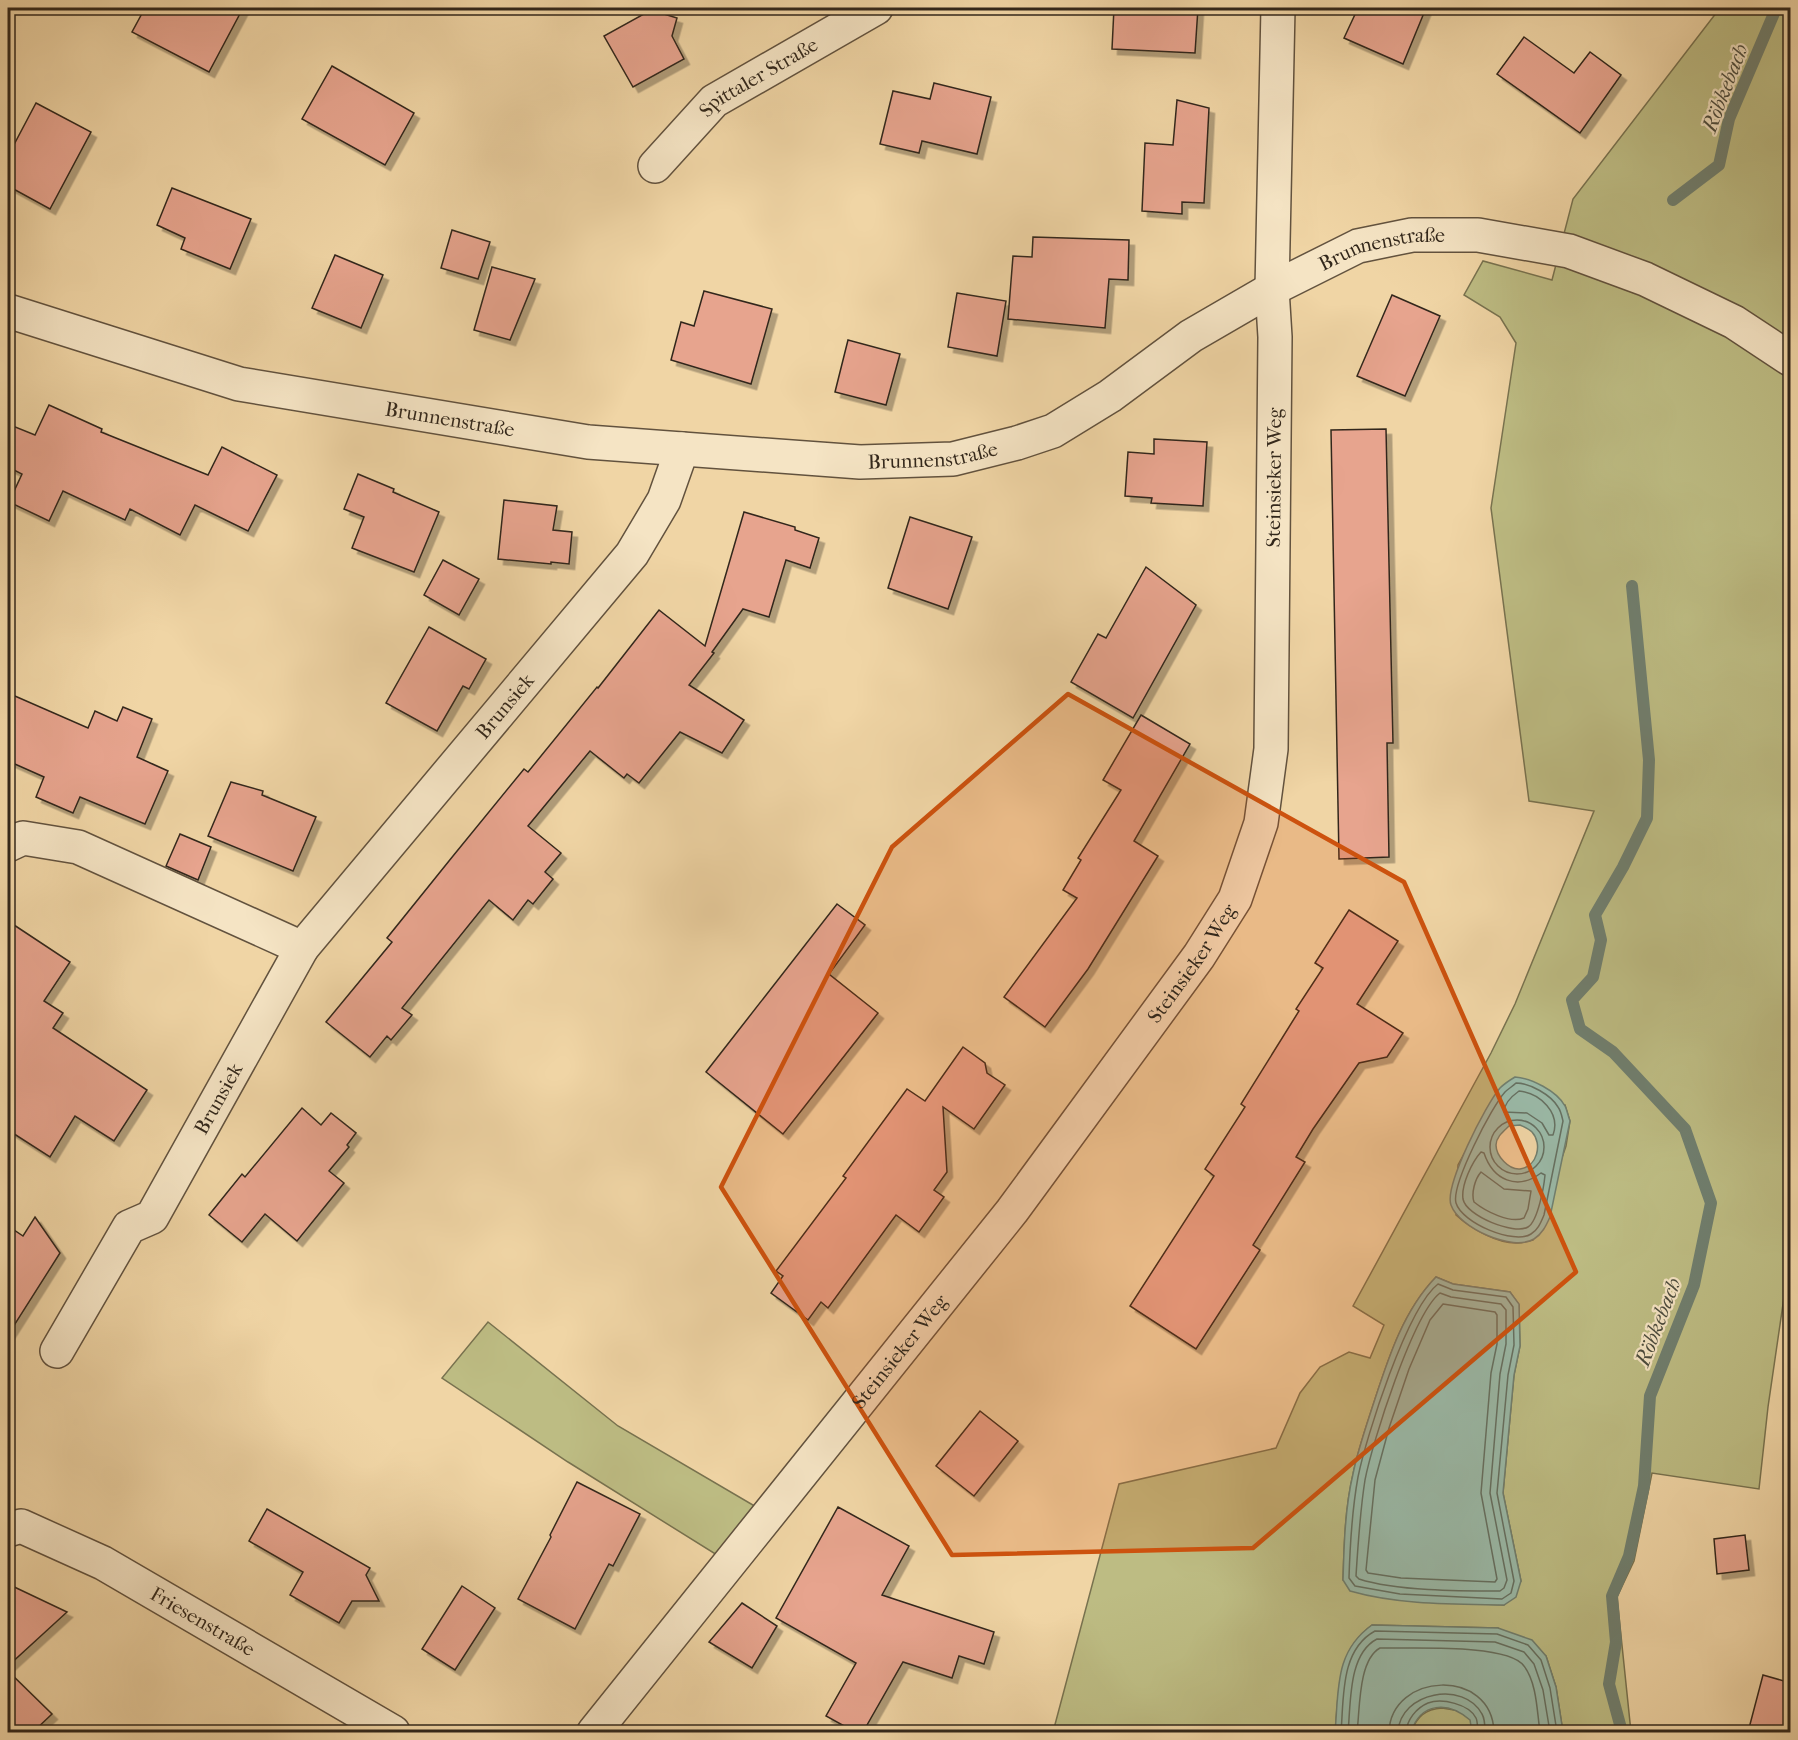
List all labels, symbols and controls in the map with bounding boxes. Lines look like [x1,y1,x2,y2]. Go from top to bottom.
street label: Spittaler Straße [694,32,822,121]
water label: Röbkebach [1697,40,1753,137]
street label: Brunnenstraße [1315,223,1445,275]
street label: Brunnenstraße [383,397,516,441]
street label: Steinsieker Weg [1261,407,1286,547]
street label: Brunnenstraße [867,437,1000,473]
street label: Brunsiek [471,668,539,743]
street label: Steinsieker Weg [1142,899,1241,1027]
street label: Brunsiek [189,1058,247,1138]
water label: Röbkebach [1630,1274,1686,1371]
street label: Steinsieker Weg [847,1289,952,1413]
street label: Friesenstraße [146,1582,259,1661]

